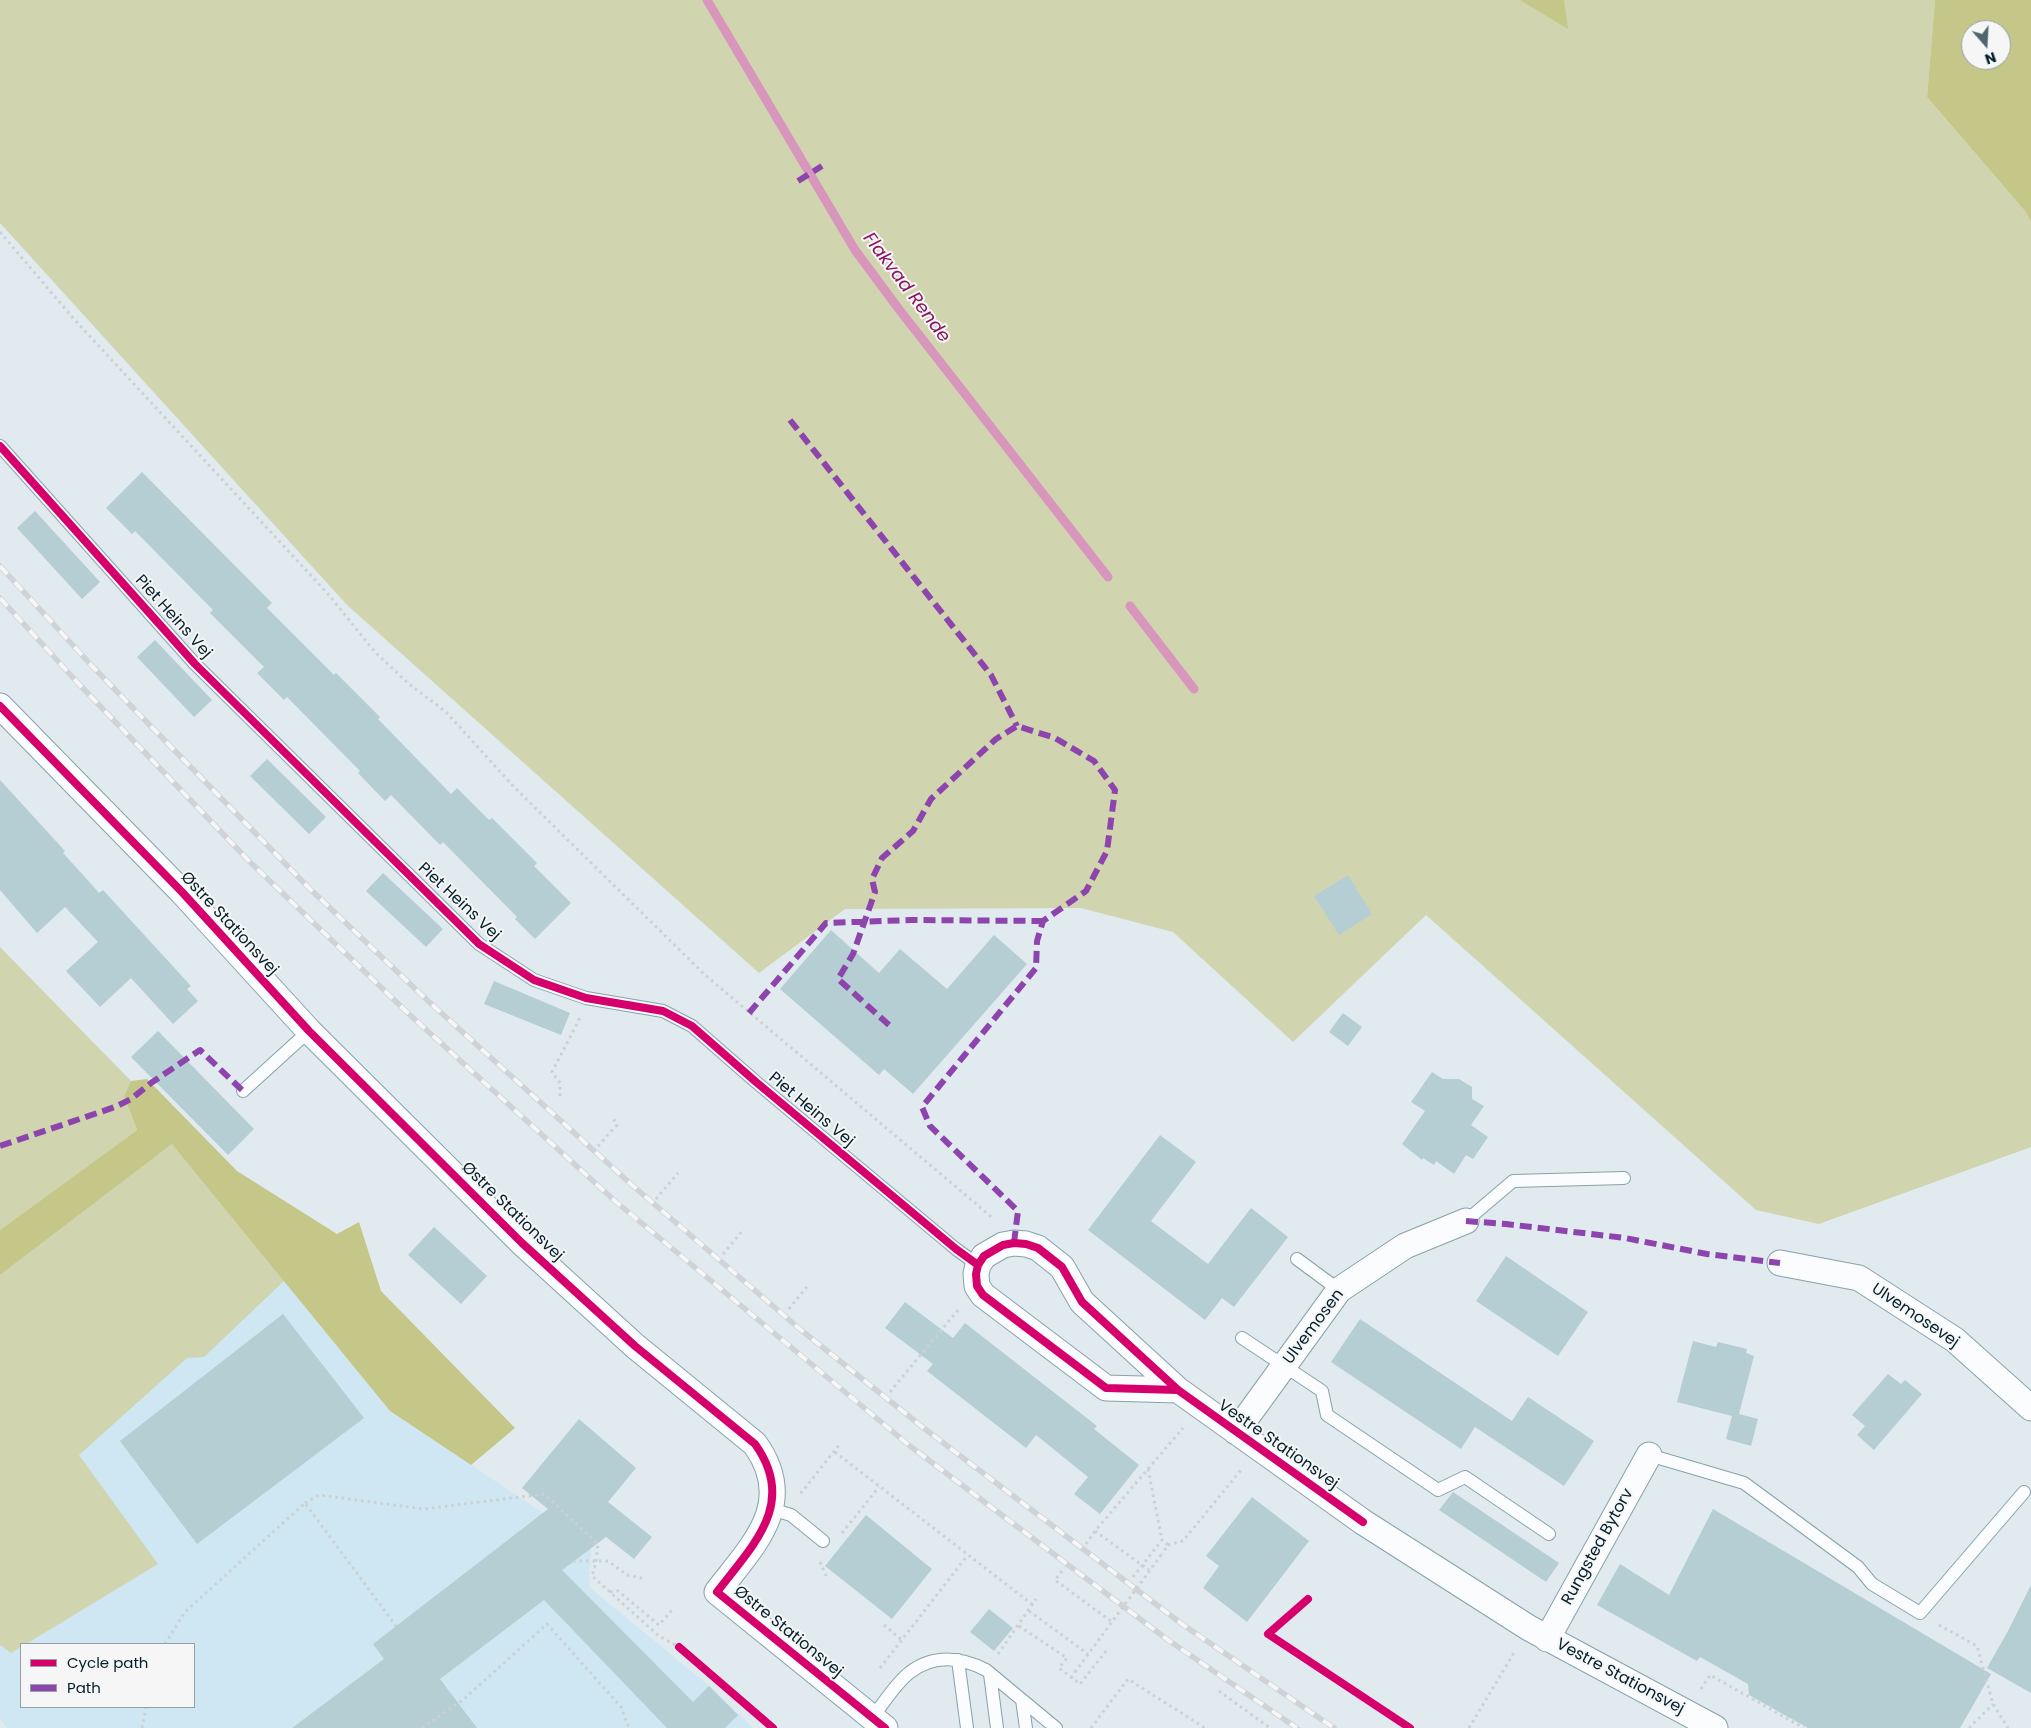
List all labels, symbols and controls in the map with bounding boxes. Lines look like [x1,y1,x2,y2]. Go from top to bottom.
north arrow [1961,20,2011,70]
text: N [1982,47,1999,69]
water label: Flakvad Rende [858,229,954,347]
street label: Piet Heins Vej [130,571,216,663]
street label: Piet Heins Vej [414,859,504,945]
street label: Østre Stationsvej [176,868,282,980]
street label: Piet Heins Vej [764,1069,858,1151]
street label: Østre Stationsvej [457,1158,567,1266]
street label: Ulvemosevej [1868,1280,1962,1352]
street label: Ulvemosen [1280,1286,1348,1368]
street label: Vestre Stationsvej [1214,1396,1342,1494]
street label: Rungsted Bytorv [1558,1485,1638,1609]
street label: Østre Stationsvej [730,1582,846,1682]
street label: Vestre Stationsvej [1553,1635,1687,1719]
legend [20,1643,195,1708]
text: Cycle path [67,1652,148,1673]
text: Path [67,1677,101,1698]

